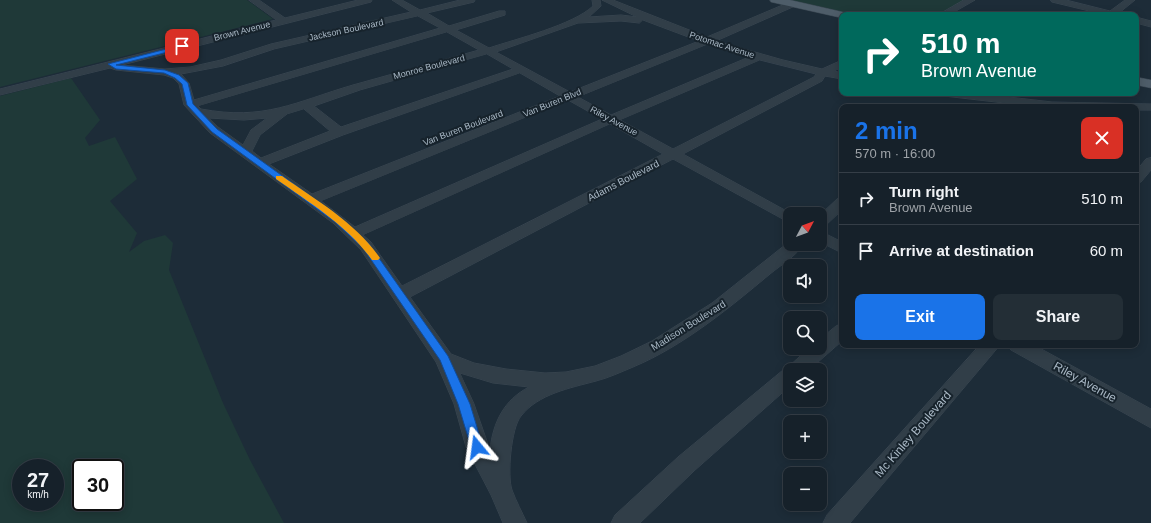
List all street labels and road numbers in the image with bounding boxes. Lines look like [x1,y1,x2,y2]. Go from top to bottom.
street label: Jackson Boulevard [308,17,384,43]
street label: Brown Avenue [213,19,271,43]
street label: Potomac Avenue [688,30,756,60]
street label: Monroe Boulevard [392,53,466,81]
street label: Van Buren Blvd [521,87,583,119]
street label: Riley Avenue [589,104,639,138]
street label: Van Buren Boulevard [422,108,504,148]
street label: Adams Boulevard [586,158,661,203]
street label: Madison Boulevard [649,298,727,353]
street label: Riley Avenue [1051,359,1119,405]
street label: Mc Kinley Boulevard [872,388,954,480]

